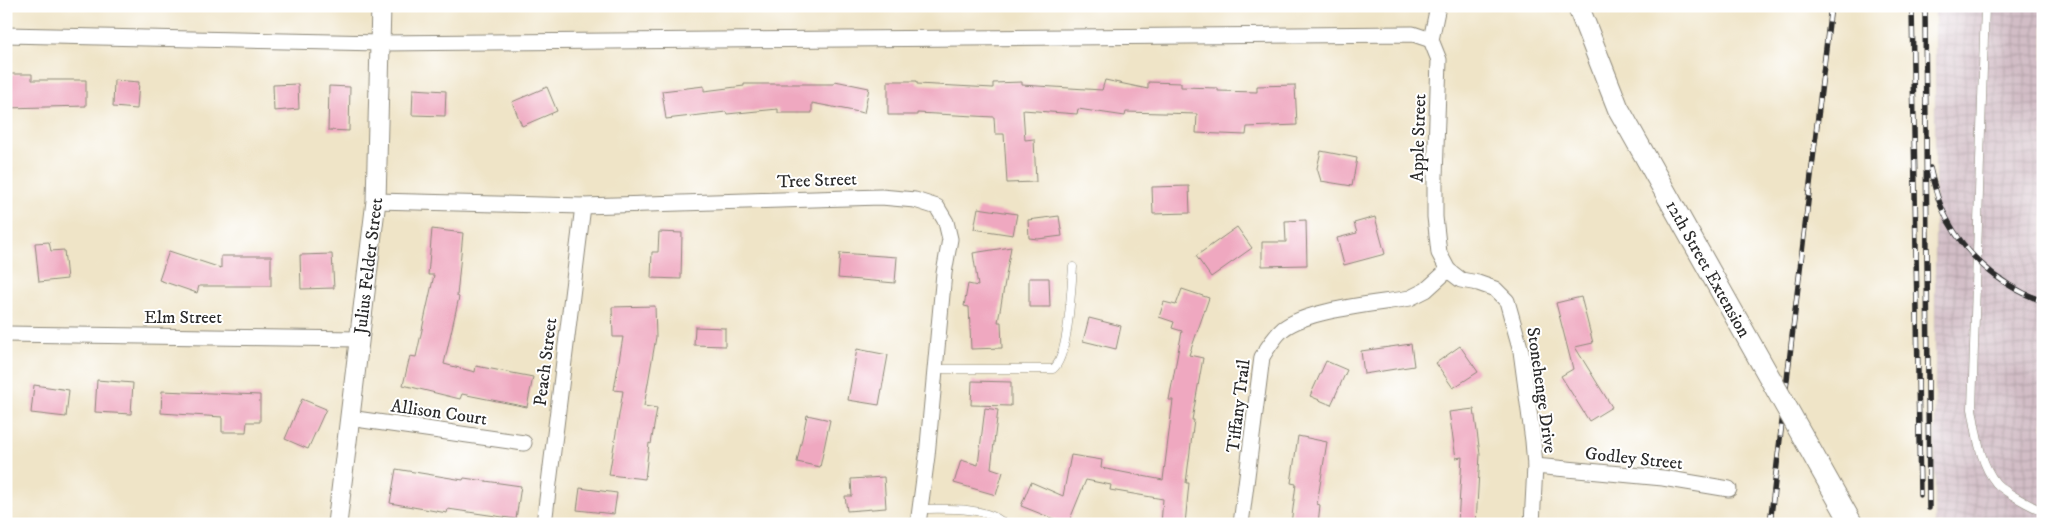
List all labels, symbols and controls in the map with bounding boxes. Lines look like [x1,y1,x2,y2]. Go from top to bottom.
street label: Apple Street [1406,93,1432,183]
street label: Tree Street [777,169,858,193]
street label: Julius Felder Street [350,197,388,337]
street label: 12th Street Extension [1660,197,1755,342]
street label: Elm Street [144,307,222,329]
street label: Peach Street [530,316,562,408]
street label: Stonehenge Drive [1521,326,1561,455]
street label: Tiffany Trail [1222,358,1256,454]
street label: Allison Court [389,395,489,431]
street label: Godley Street [1584,443,1684,475]

